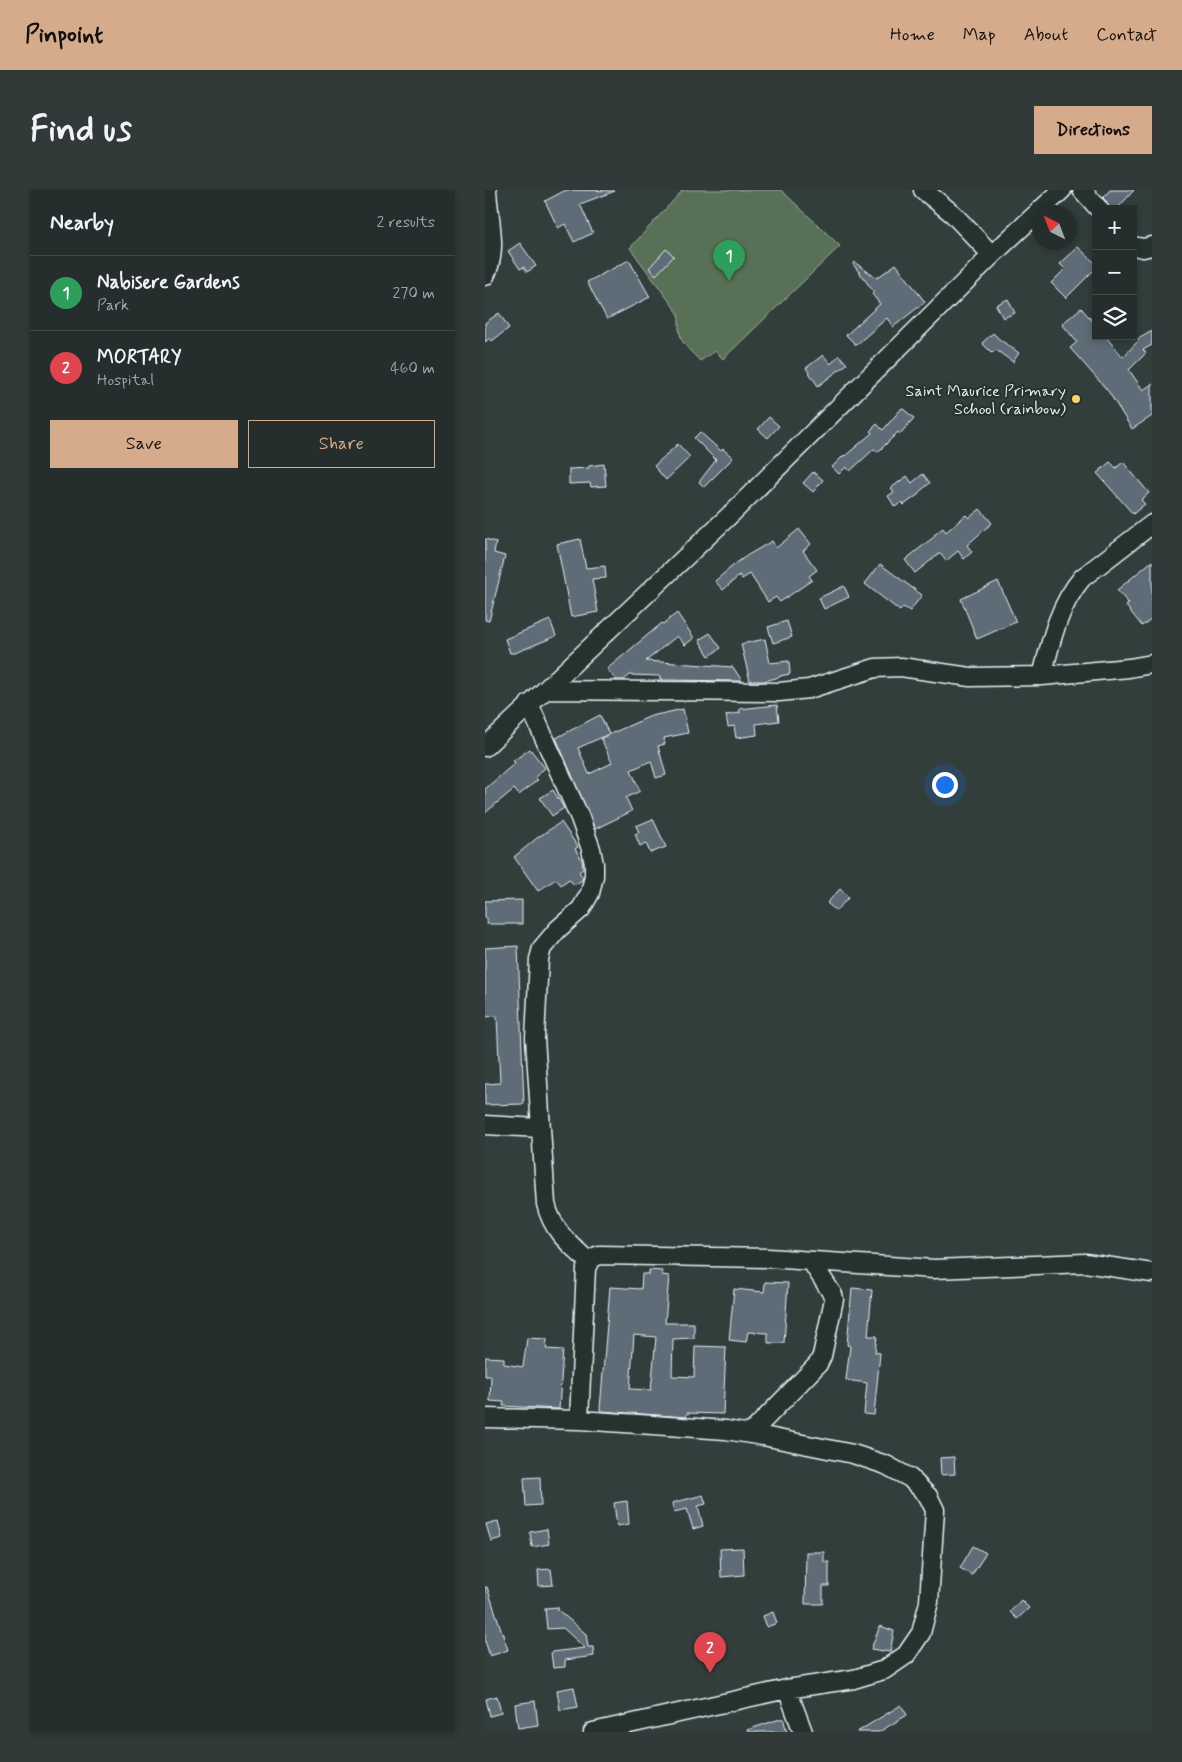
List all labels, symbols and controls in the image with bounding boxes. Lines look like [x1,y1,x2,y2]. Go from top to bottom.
text: Pinpoint [25,20,103,51]
text: Home [890,23,935,47]
text: Map [963,23,996,47]
text: About [1024,23,1068,47]
text: Contact [1096,23,1157,47]
button: Directions [1034,106,1152,154]
text: Find us [30,107,132,153]
north arrow [1032,205,1077,250]
map controls [1092,205,1137,340]
button: + [1092,205,1137,250]
text: Nearby [50,209,114,237]
text: 2 results [377,212,435,233]
pin: 1 [713,240,745,281]
button: − [1092,250,1137,295]
text: Nabisere Gardens [97,270,240,295]
text: 1 [62,283,70,304]
text: 270 m [392,283,435,304]
text: Park [97,295,129,316]
button: layers [1092,295,1137,340]
text: MORTARY [97,345,181,370]
text: 2 [62,358,70,379]
text: 460 m [390,358,435,379]
text: Hospital [97,370,154,391]
place label: Saint Maurice Primary School (rainbow) [906,381,1066,420]
marker: Saint Maurice Primary School (rainbow) [1070,393,1082,405]
button: Save [50,420,238,468]
button: Share [248,420,435,468]
your location [932,772,958,798]
pin: 2 [694,1632,726,1673]

